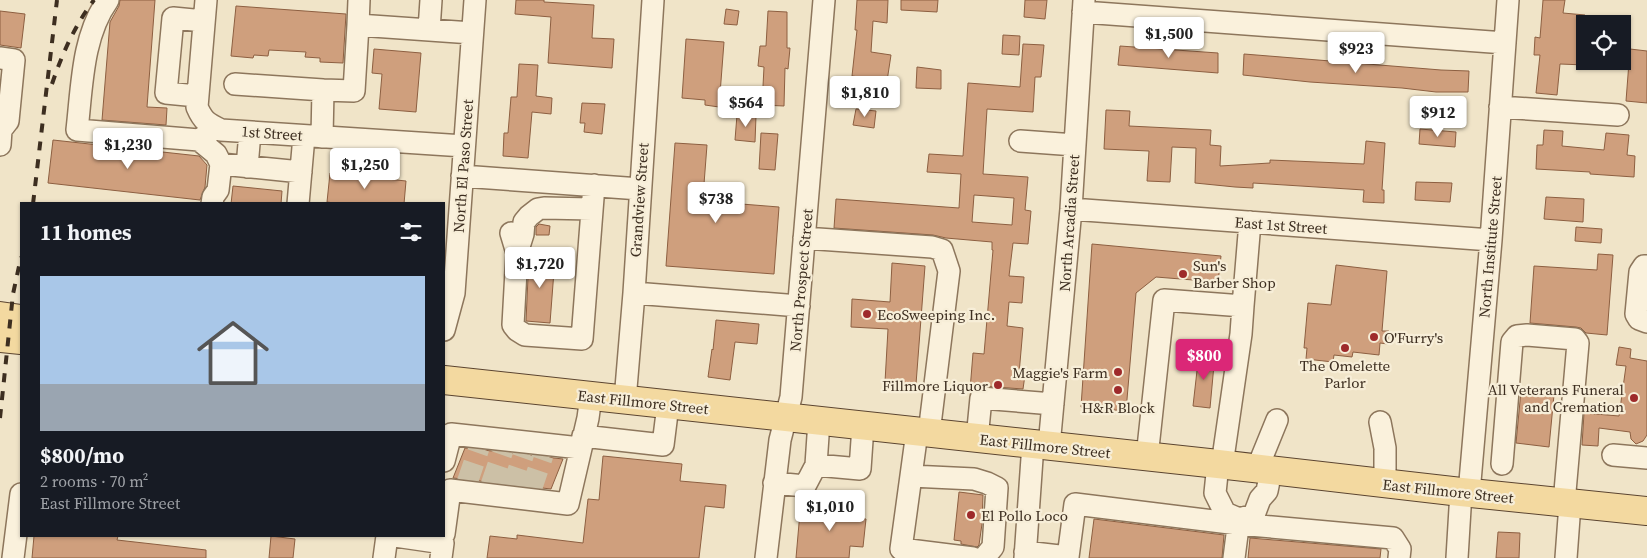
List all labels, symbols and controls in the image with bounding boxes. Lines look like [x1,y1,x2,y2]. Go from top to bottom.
map controls [1576,15,1631,70]
button: locate [1576,15,1631,70]
pin: $1,500 [1128,17,1210,59]
text: $1,500 [1145,22,1193,44]
pin: $923 [1326,32,1386,74]
text: $923 [1339,37,1373,59]
pin: $1,810 [824,76,906,118]
text: $1,810 [841,81,889,103]
pin: $564 [716,86,776,128]
text: $564 [729,91,763,113]
pin: $912 [1408,96,1468,138]
street label: North El Paso Street [448,99,478,233]
text: $912 [1421,101,1455,123]
street label: 1st Street [241,120,303,146]
pin: $1,230 [87,128,169,170]
text: $1,230 [104,133,152,155]
street label: Grandview Street [625,142,653,258]
pin: $1,250 [324,148,406,190]
text: $1,250 [341,153,389,175]
street label: North Arcadia Street [1054,154,1084,292]
street label: North Institute Street [1473,175,1507,319]
pin: $738 [686,182,746,224]
text: $738 [699,187,733,209]
street label: North Prospect Street [784,208,818,352]
street label: East 1st Street [1234,211,1328,239]
text: 11 homes [40,218,132,247]
icon: filters [397,218,425,246]
pin: $1,720 [499,246,581,289]
text: $1,720 [516,252,564,274]
place label: Sun's Barber Shop [1193,255,1276,293]
marker: Sun's Barber Shop [1177,268,1189,280]
place label: EcoSweeping Inc. [877,304,995,325]
icon: home [188,308,278,398]
marker: EcoSweeping Inc. [861,308,873,320]
place label: O'Furry's [1384,327,1443,348]
marker: O'Furry's [1368,331,1380,343]
pin: $800 [1174,338,1234,381]
marker: The Omelette Parlor [1339,342,1351,354]
text: $800 [1187,344,1221,366]
place label: The Omelette Parlor [1300,355,1391,393]
place label: Maggie's Farm [1012,362,1108,383]
marker: Maggie's Farm [1112,366,1124,378]
place label: Fillmore Liquor [882,375,989,396]
marker: Fillmore Liquor [992,379,1004,391]
place label: All Veterans Funeral and Cremation [1488,379,1625,417]
marker: H&R Block [1112,384,1124,396]
street label: East Fillmore Street [577,385,710,419]
marker: All Veterans Funeral and Cremation [1628,392,1640,404]
place label: H&R Block [1081,397,1155,418]
street label: East Fillmore Street [979,429,1112,463]
text: $800/mo [40,441,124,470]
text: 2 rooms · 70 m² [40,470,148,492]
street label: East Fillmore Street [1382,474,1515,508]
pin: $1,010 [789,490,871,532]
text: East Fillmore Street [40,492,180,514]
text: $1,010 [806,495,854,517]
place label: El Pollo Loco [981,505,1068,526]
marker: El Pollo Loco [965,509,977,521]

